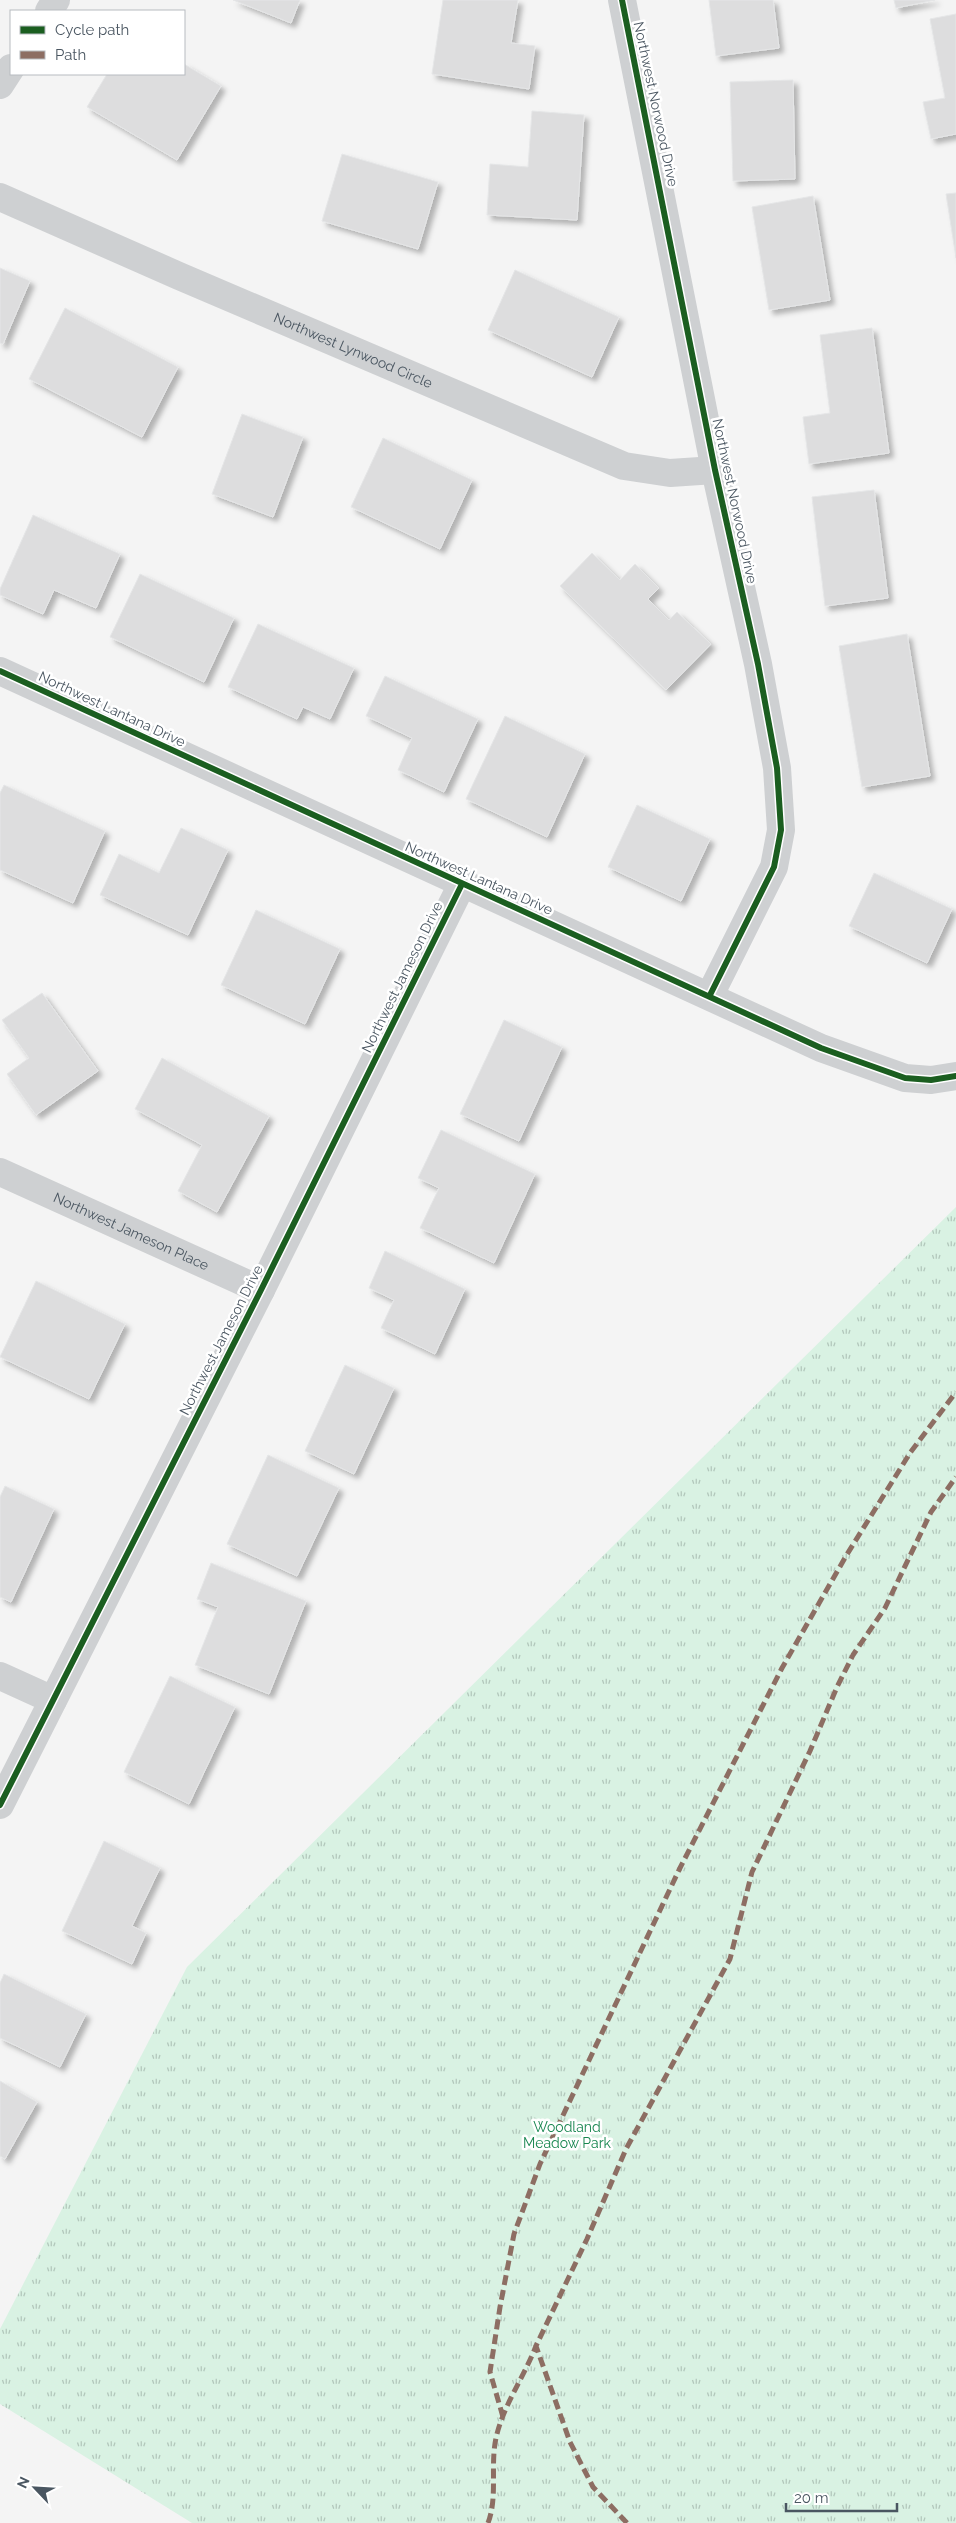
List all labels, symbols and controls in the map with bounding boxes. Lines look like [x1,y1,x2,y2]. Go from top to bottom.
legend [10,10,185,75]
street label: Northwest Norwood Drive [631,20,681,188]
text: Cycle path [55,21,129,39]
text: Path [55,46,86,64]
street label: Northwest Lynwood Circle [271,309,435,391]
street label: Northwest Norwood Drive [710,417,760,585]
street label: Northwest Lantana Drive [36,668,188,750]
street label: Northwest Lantana Drive [403,838,555,918]
street label: Northwest Jameson Drive [358,899,446,1055]
street label: Northwest Jameson Place [51,1189,211,1273]
street label: Northwest Jameson Drive [176,1262,266,1418]
park label: Woodland Meadow Park [523,2119,612,2151]
north arrow [10,2463,60,2513]
text: N [14,2474,33,2491]
scale bar [786,2480,897,2512]
text: 20 m [794,2489,829,2507]

